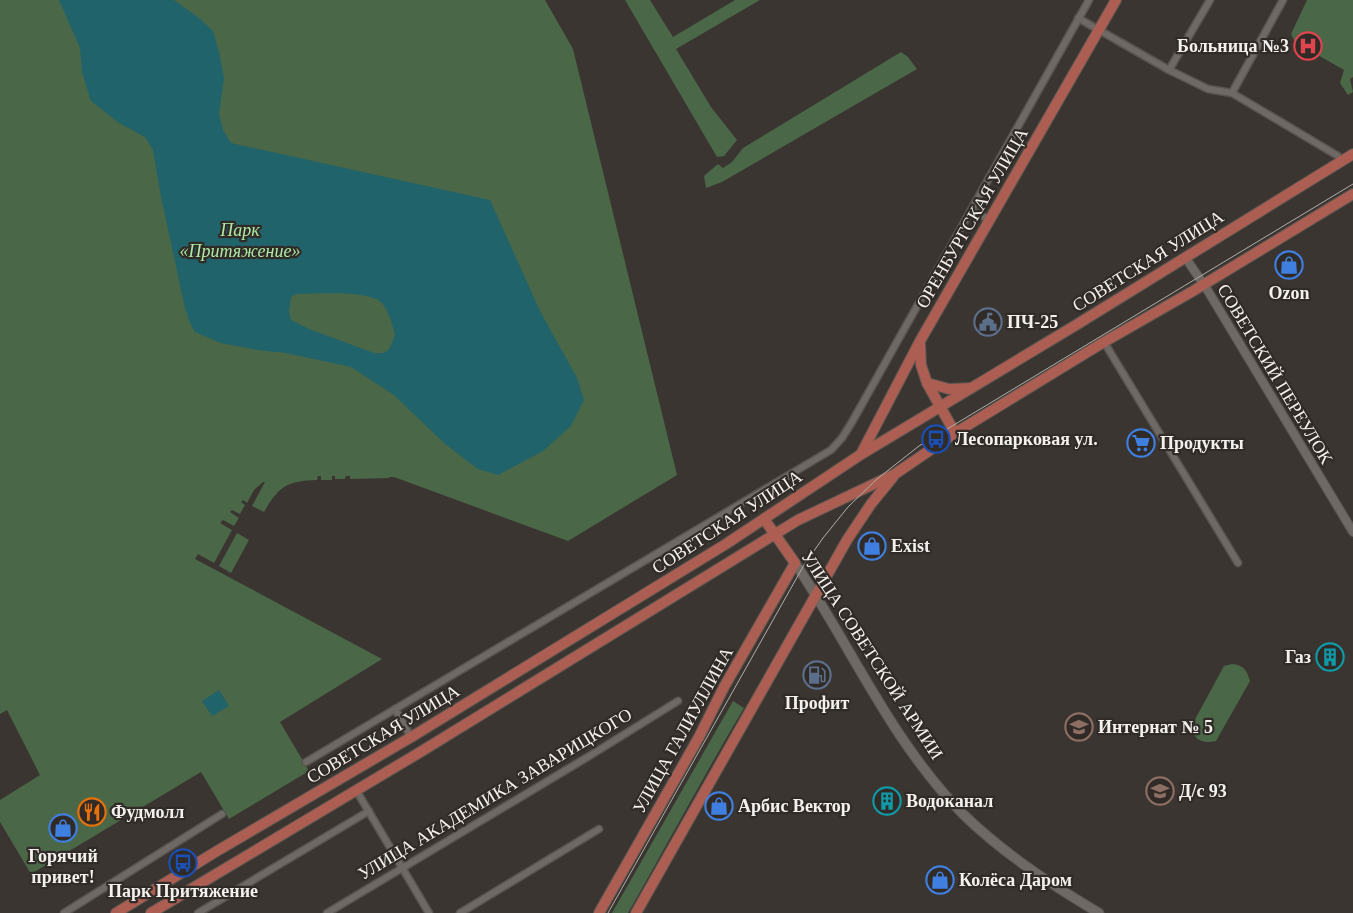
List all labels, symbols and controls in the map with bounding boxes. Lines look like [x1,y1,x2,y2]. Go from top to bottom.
hospital icon: Больница №3 [1293,31,1323,61]
place label: Больница №3 [1177,36,1289,56]
street label: ОРЕНБУРГСКАЯ УЛИЦА [912,124,1032,312]
street label: СОВЕТСКАЯ УЛИЦА [1069,206,1227,316]
park label: Парк «Притяжение» [180,220,301,261]
shop icon: Ozon [1274,250,1304,280]
street label: СОВЕТСКИЙ ПЕРЕУЛОК [1213,280,1337,468]
place label: Ozon [1268,283,1310,303]
public building icon: ПЧ-25 [973,307,1003,337]
place label: ПЧ-25 [1007,312,1058,332]
bus stop icon: Лесопарковая ул. [921,424,951,454]
supermarket icon: Продукты [1126,428,1156,458]
place label: Лесопарковая ул. [955,429,1098,449]
place label: Продукты [1160,433,1244,453]
street label: СОВЕТСКАЯ УЛИЦА [648,466,806,578]
shop icon: Exist [857,531,887,561]
place label: Exist [891,536,930,556]
street label: УЛИЦА СОВЕТСКОЙ АРМИИ [797,547,947,763]
building icon: Газ [1315,642,1345,672]
street label: УЛИЦА ГАЛИУЛЛИНА [629,643,737,817]
place label: Газ [1285,647,1311,667]
fuel station icon: Профит [802,660,832,690]
street label: СОВЕТСКАЯ УЛИЦА [303,681,463,787]
place label: Профит [785,693,849,713]
street label: УЛИЦА АКАДЕМИКА ЗАВАРИЦКОГО [355,704,635,884]
school or university icon: Интернат № 5 [1064,712,1094,742]
place label: Интернат № 5 [1098,717,1213,737]
school or university icon: Д/с 93 [1145,776,1175,806]
place label: Д/с 93 [1179,781,1227,801]
building icon: Водоканал [872,786,902,816]
shop icon: Арбис Вектор [704,791,734,821]
place label: Водоканал [906,791,993,811]
place label: Арбис Вектор [738,796,851,816]
restaurant icon: Фудмолл [77,797,107,827]
place label: Фудмолл [111,802,184,822]
shop icon: Горячий привет! [48,813,78,843]
place label: Горячий привет! [28,846,98,887]
bus stop icon: Парк Притяжение [168,848,198,878]
shop icon: Колёса Даром [925,865,955,895]
place label: Колёса Даром [959,870,1072,890]
place label: Парк Притяжение [108,881,258,901]

